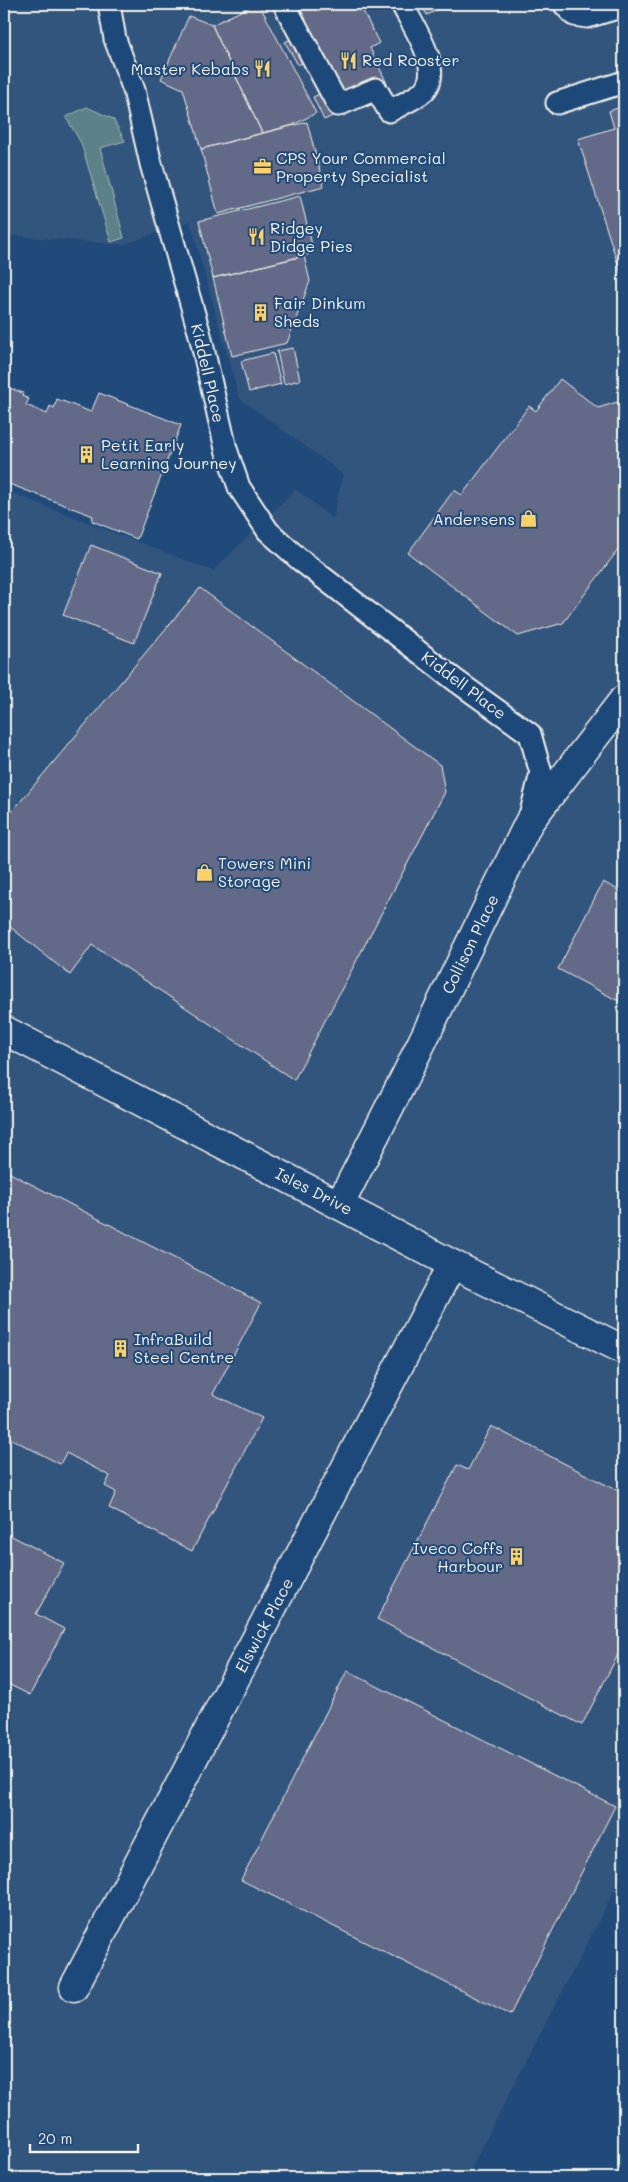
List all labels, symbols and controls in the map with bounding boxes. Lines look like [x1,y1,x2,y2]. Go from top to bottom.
place label: Red Rooster [362,49,459,70]
restaurant icon: Red Rooster [338,50,358,70]
place label: Master Kebabs [131,58,249,79]
restaurant icon: Master Kebabs [253,59,273,79]
place label: CPS Your Commercial Property Specialist [276,147,446,186]
office icon: CPS Your Commercial Property Specialist [252,157,272,177]
place label: Ridgey Didge Pies [270,217,353,256]
restaurant icon: Ridgey Didge Pies [246,227,266,247]
place label: Fair Dinkum Sheds [274,292,366,331]
building icon: Fair Dinkum Sheds [250,302,270,322]
street label: Kiddell Place [187,321,230,424]
place label: Petit Early Learning Journey [101,434,237,473]
building icon: Petit Early Learning Journey [77,444,97,464]
place label: Andersens [433,508,515,529]
shop icon: Andersens [519,509,539,529]
street label: Kiddell Place [418,646,511,723]
place label: Towers Mini Storage [218,852,311,891]
shop icon: Towers Mini Storage [194,862,214,882]
street label: Collison Place [436,891,503,997]
street label: Isles Drive [272,1162,356,1219]
place label: InfraBuild Steel Centre [134,1328,234,1367]
building icon: InfraBuild Steel Centre [110,1338,130,1358]
place label: Iveco Coffs Harbour [412,1537,503,1576]
building icon: Iveco Coffs Harbour [507,1547,527,1567]
street label: Elswick Place [230,1574,297,1676]
scale bar [30,2122,138,2154]
text: 20 m [38,2128,72,2148]

